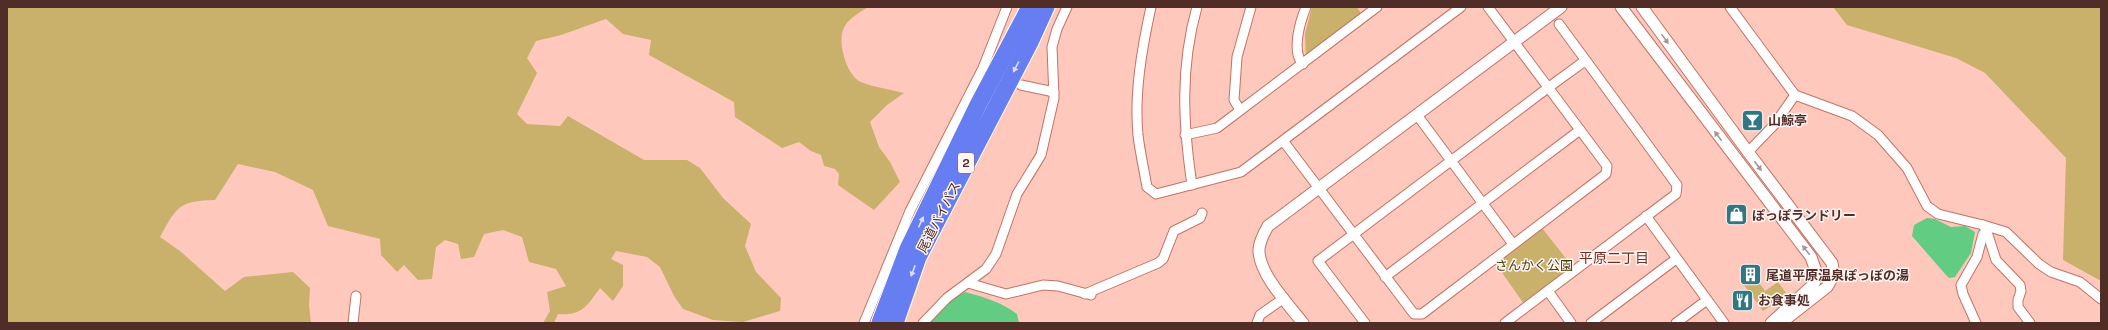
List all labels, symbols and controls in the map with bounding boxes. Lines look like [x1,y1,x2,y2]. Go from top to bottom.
one-way arrow [1661,33,1669,44]
one-way arrow [1013,61,1019,73]
bar icon: 山鯨亭 [1740,107,1766,133]
place label: 山鯨亭 [1768,112,1807,129]
one-way arrow [1714,130,1723,141]
road number: 2 [958,153,974,173]
one-way arrow [1754,161,1763,172]
street label: 尾道バイパス [914,179,964,255]
shop icon: ぽっぽランドリー [1724,202,1750,228]
place label: ぽっぽランドリー [1752,207,1856,224]
one-way arrow [918,216,924,228]
one-way arrow [1801,245,1810,256]
district label: 平原二丁目 [1579,249,1649,267]
park label: さんかく公園 [1495,257,1573,274]
building icon: 尾道平原温泉ぽっぽの湯 [1738,262,1764,288]
one-way arrow [910,265,916,277]
place label: 尾道平原温泉ぽっぽの湯 [1766,267,1909,284]
restaurant icon: お食事処 [1730,287,1756,313]
place label: お食事処 [1758,292,1810,309]

